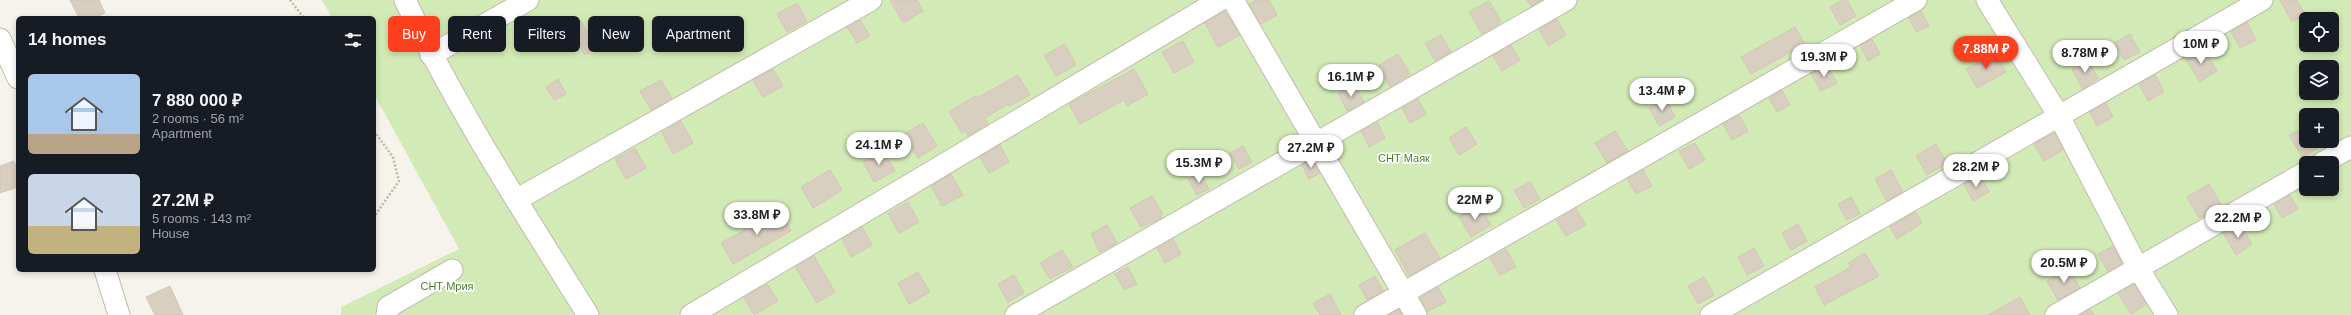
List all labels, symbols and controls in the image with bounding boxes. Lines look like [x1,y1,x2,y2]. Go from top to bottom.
map controls [2299,12,2339,196]
button: locate [2299,12,2339,52]
chip: Buy [388,16,440,52]
chip: Rent [448,16,506,52]
chip: Filters [514,16,580,52]
chip: New [588,16,644,52]
chip: Apartment [652,16,744,52]
icon: filters [342,29,364,51]
text: 14 homes [28,30,106,49]
pin: 10M ₽ [2173,31,2229,65]
pin: 7.88M ₽ [1949,36,2023,70]
text: 10M ₽ [2183,36,2219,51]
pin: 8.78M ₽ [2048,40,2122,74]
text: 7.88M ₽ [1962,41,2010,56]
pin: 19.3M ₽ [1787,44,1861,78]
text: 8.78M ₽ [2061,45,2109,60]
text: 19.3M ₽ [1800,49,1848,64]
button: layers [2299,60,2339,100]
pin: 16.1M ₽ [1314,64,1388,98]
text: 16.1M ₽ [1327,69,1375,84]
pin: 13.4M ₽ [1625,78,1699,112]
text: 13.4M ₽ [1638,83,1686,98]
icon: home [60,90,108,138]
text: 7 880 000 ₽ [152,91,242,110]
button: + [2299,108,2339,148]
text: 2 rooms · 56 m² [152,111,244,126]
text: Apartment [152,126,212,141]
pin: 24.1M ₽ [842,132,916,166]
pin: 27.2M ₽ [1274,135,1348,169]
text: 24.1M ₽ [855,137,903,152]
text: 27.2M ₽ [1287,140,1335,155]
pin: 15.3M ₽ [1162,150,1236,184]
park label: СНТ Маяк [1378,152,1430,164]
pin: 28.2M ₽ [1939,154,2013,188]
text: 15.3M ₽ [1175,155,1223,170]
button: − [2299,156,2339,196]
text: 28.2M ₽ [1952,159,2000,174]
pin: 22M ₽ [1447,187,1503,221]
icon: home [60,190,108,238]
text: 27.2M ₽ [152,191,214,210]
text: 22M ₽ [1457,192,1493,207]
pin: 33.8M ₽ [720,202,794,236]
pin: 22.2M ₽ [2201,205,2275,239]
text: 33.8M ₽ [733,207,781,222]
text: 22.2M ₽ [2214,210,2262,225]
text: 5 rooms · 143 m² [152,211,251,226]
text: House [152,226,190,241]
pin: 20.5M ₽ [2027,250,2101,284]
text: 20.5M ₽ [2040,255,2088,270]
park label: СНТ Мрия [420,280,474,292]

